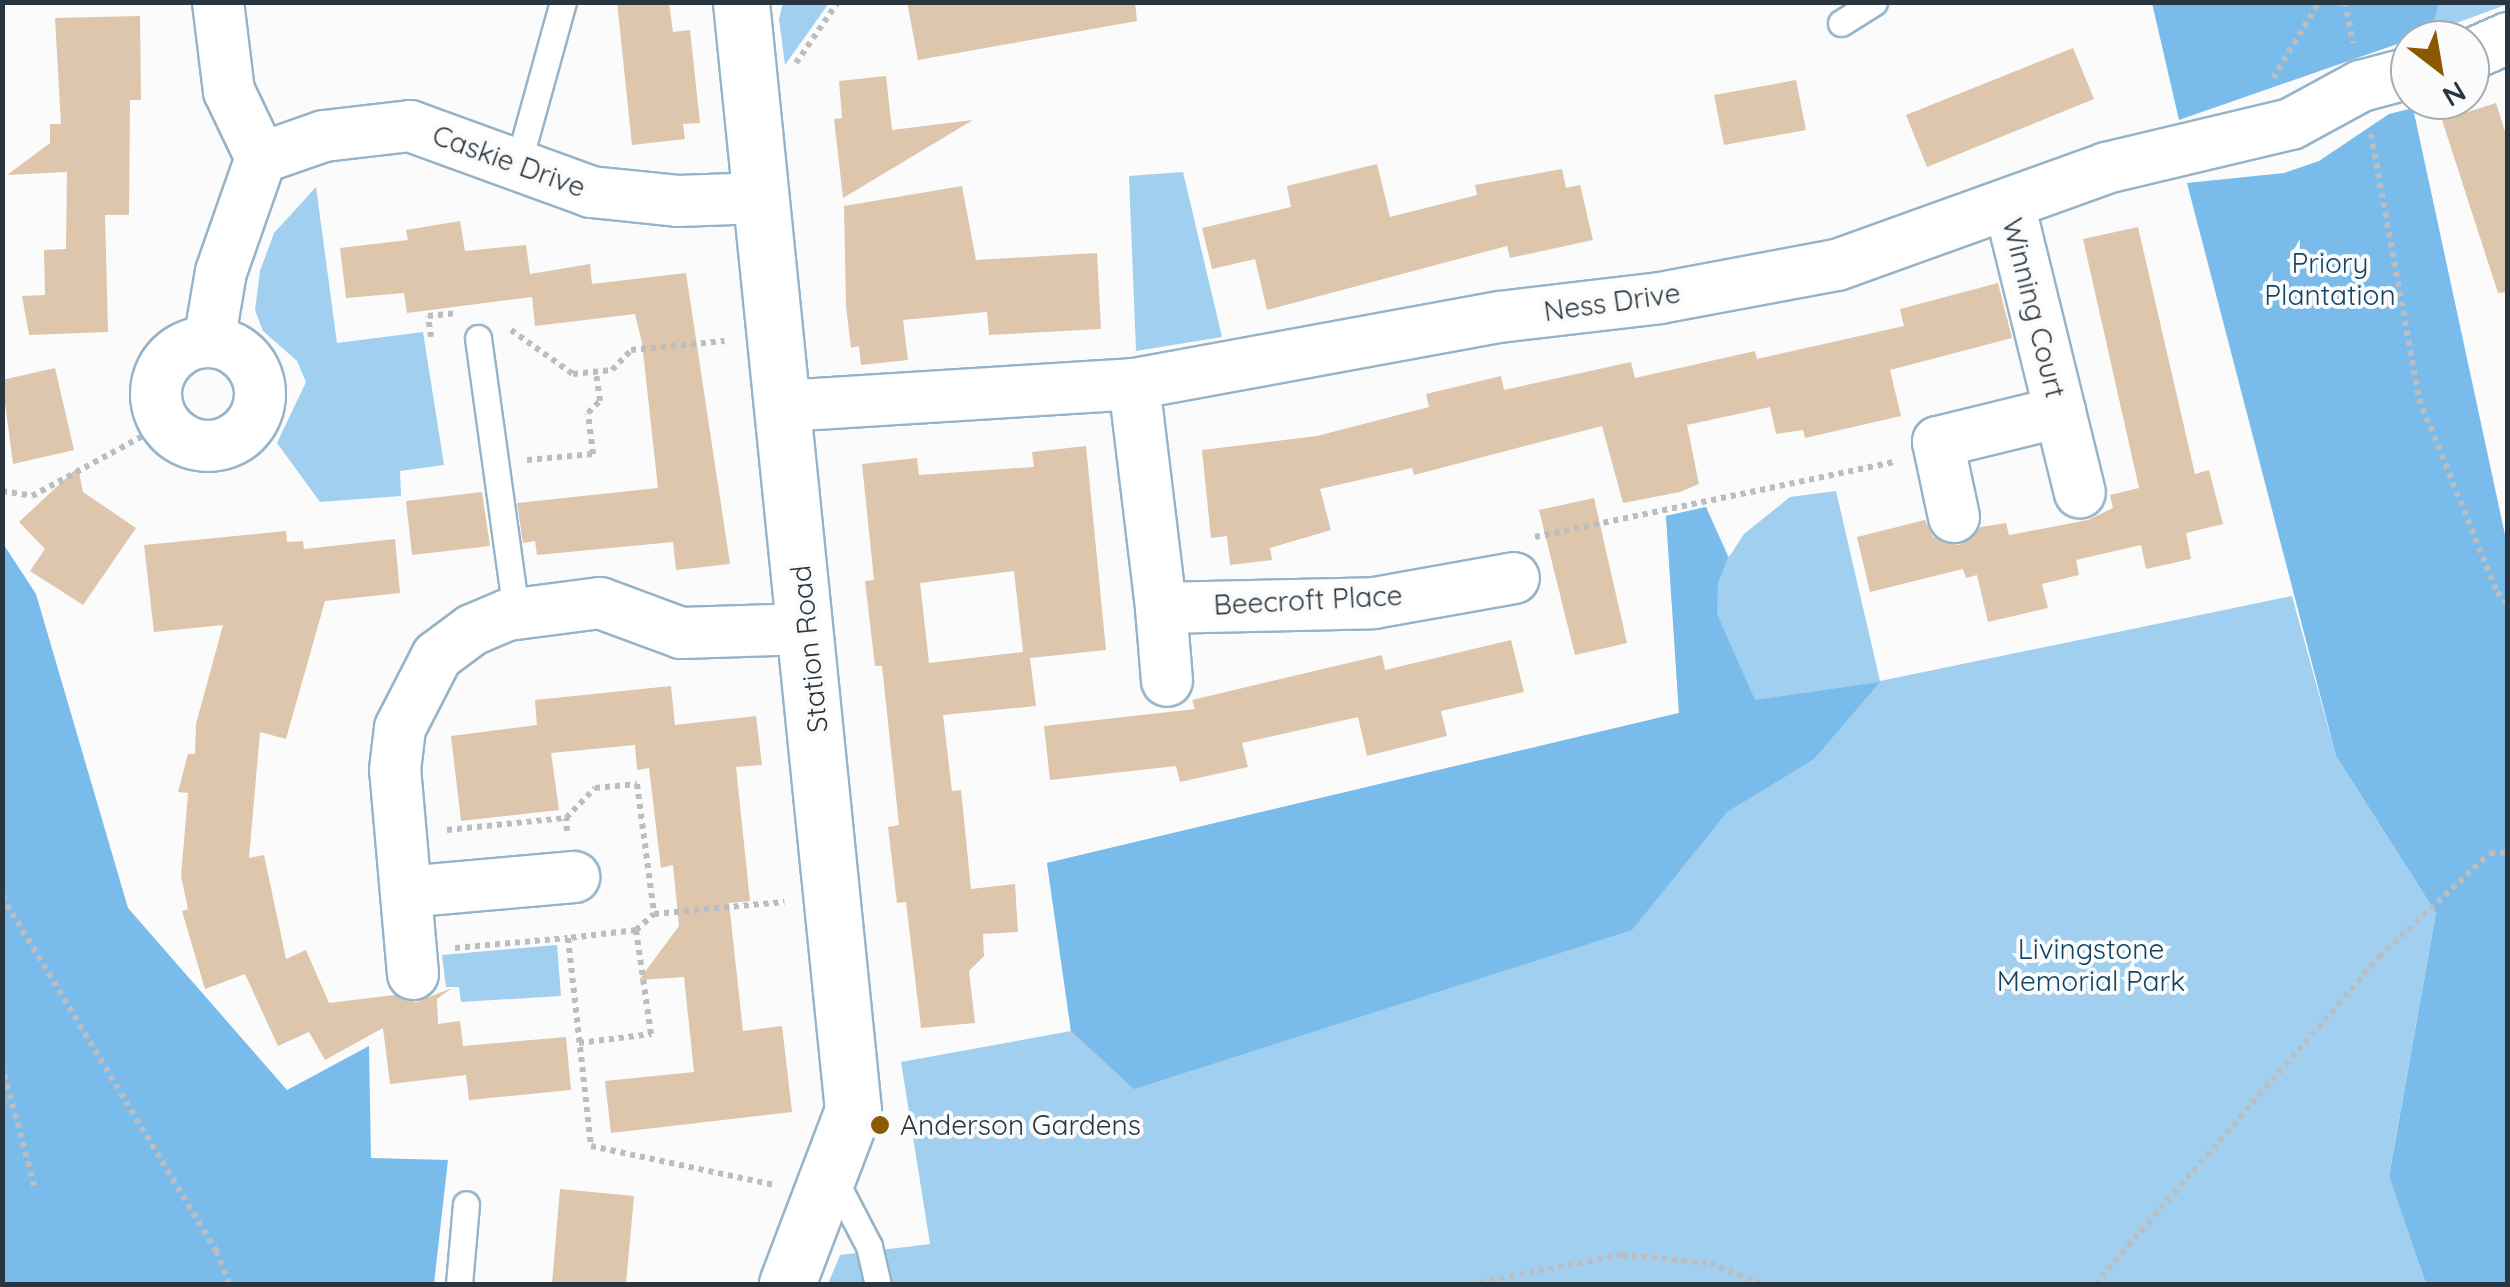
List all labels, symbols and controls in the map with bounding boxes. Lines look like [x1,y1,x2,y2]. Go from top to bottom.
north arrow [2390,20,2490,120]
text: N [2437,74,2473,115]
street label: Caskie Drive [428,118,590,204]
street label: Winning Court [1995,215,2073,401]
park label: Priory Plantation [2264,246,2396,312]
street label: Ness Drive [1542,276,1682,328]
street label: Station Road [784,564,834,734]
street label: Beecroft Place [1213,578,1403,622]
park label: Livingstone Memorial Park [1997,932,2185,998]
place label: Anderson Gardens [900,1108,1141,1142]
marker: Anderson Gardens [869,1114,891,1136]

